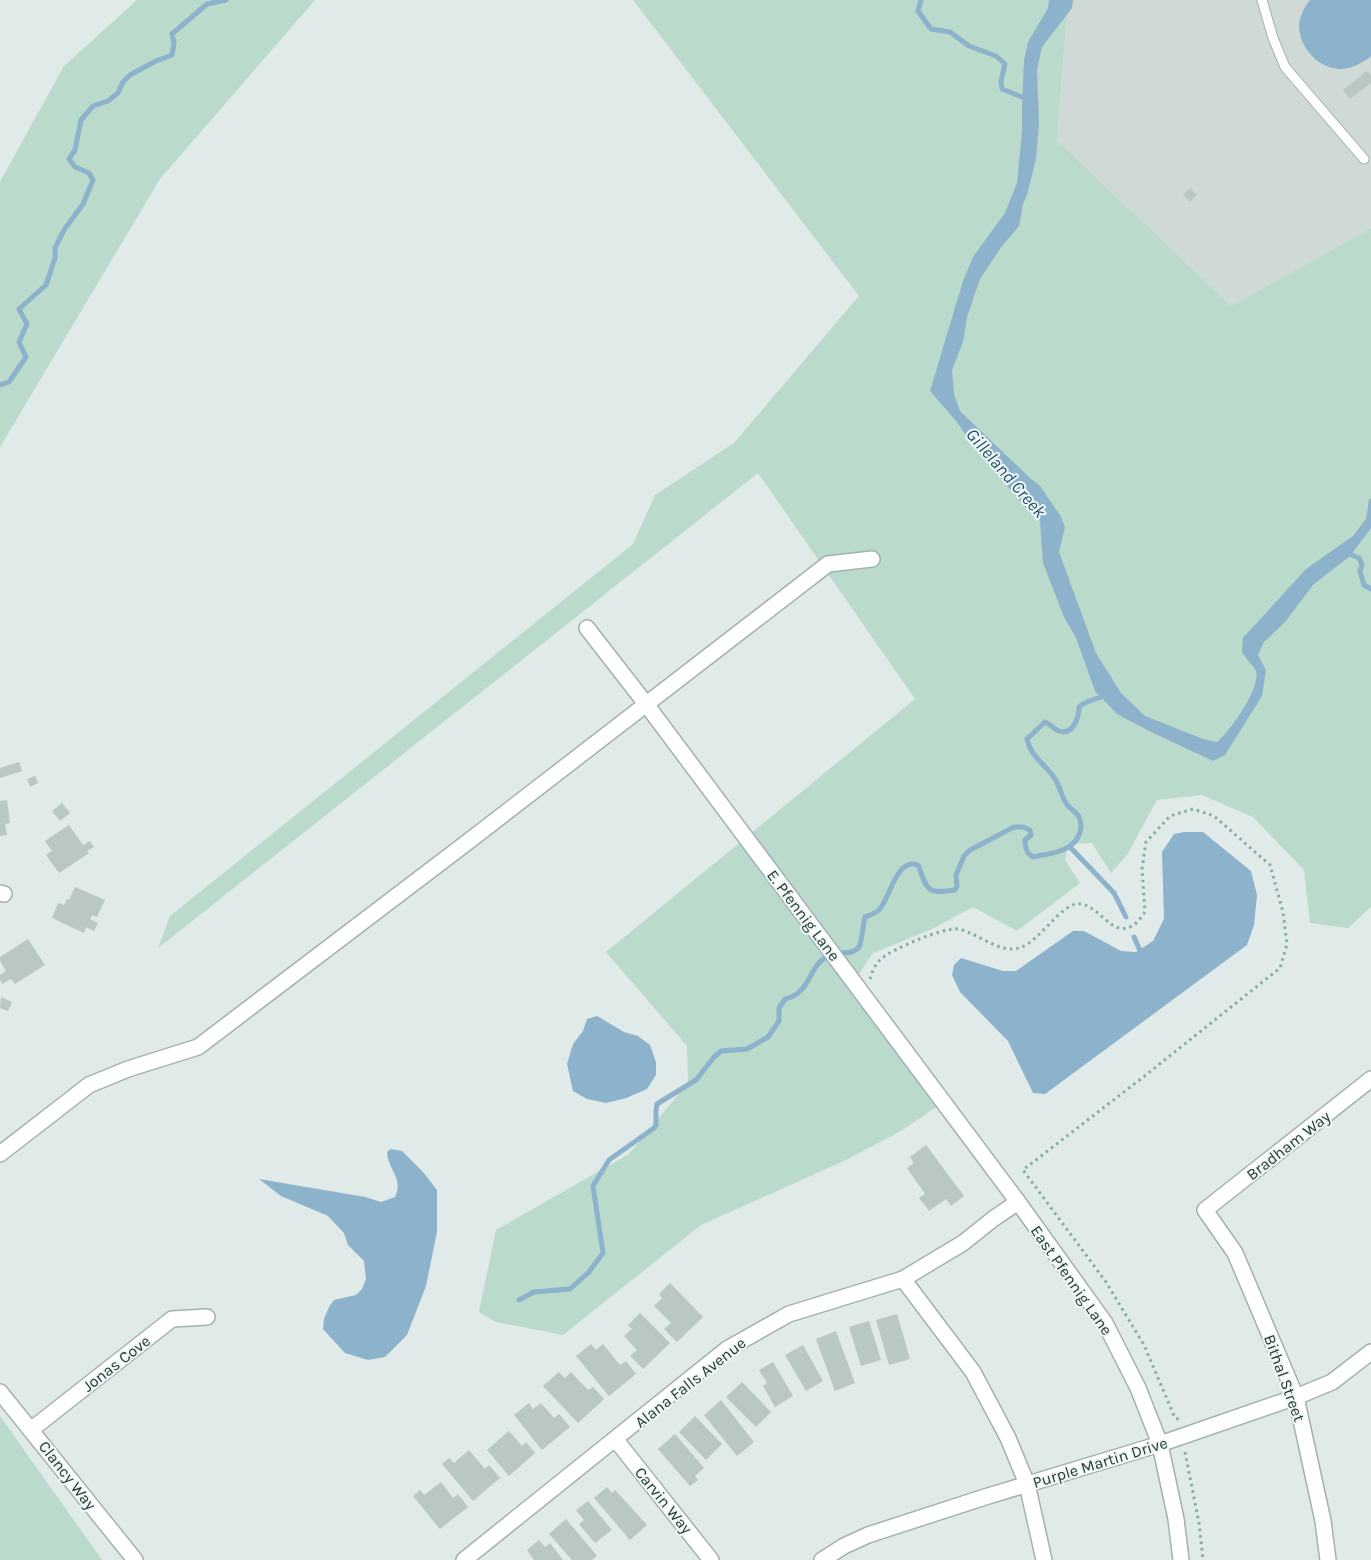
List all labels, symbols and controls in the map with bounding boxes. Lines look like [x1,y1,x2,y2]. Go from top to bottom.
water label: Gilleland Creek [961,424,1051,523]
street label: E. Pfennig Lane [763,866,844,965]
street label: Bradham Way [1243,1106,1335,1184]
street label: East Pfennig Lane [1027,1222,1117,1339]
street label: Jonas Cove [79,1331,154,1396]
street label: Bithal Street [1260,1332,1309,1424]
street label: Alana Falls Avenue [631,1333,749,1432]
street label: Purple Martin Drive [1030,1433,1170,1492]
street label: Clancy Way [35,1437,101,1514]
street label: Carvin Way [631,1463,697,1538]

